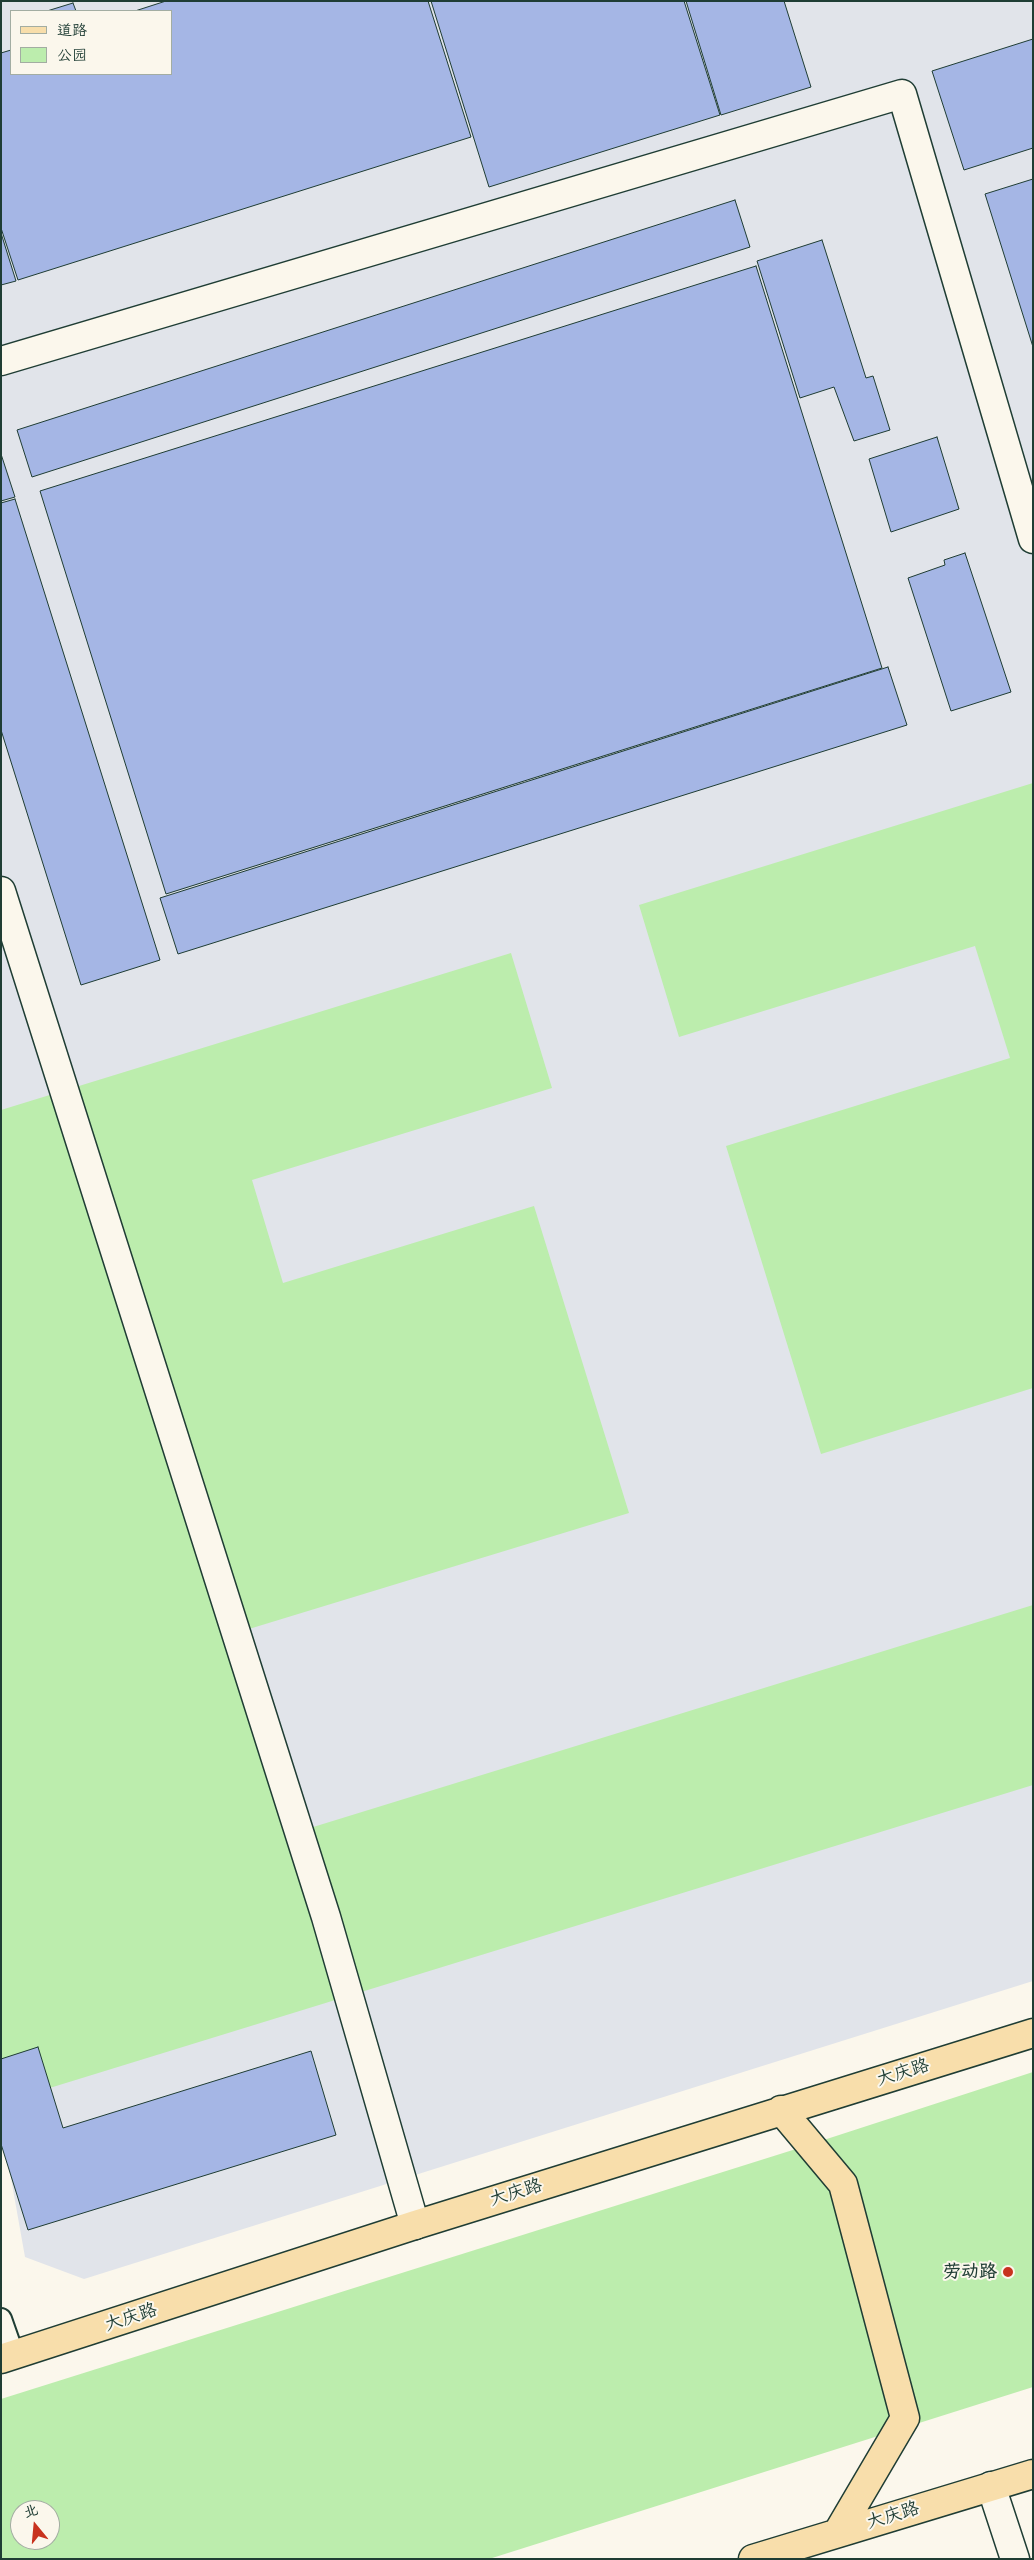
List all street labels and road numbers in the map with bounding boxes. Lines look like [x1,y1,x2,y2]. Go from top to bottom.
street label: 大庆路 [874,2055,932,2091]
street label: 大庆路 [487,2175,545,2211]
street label: 大庆路 [102,2299,160,2337]
street label: 大庆路 [864,2498,922,2534]

